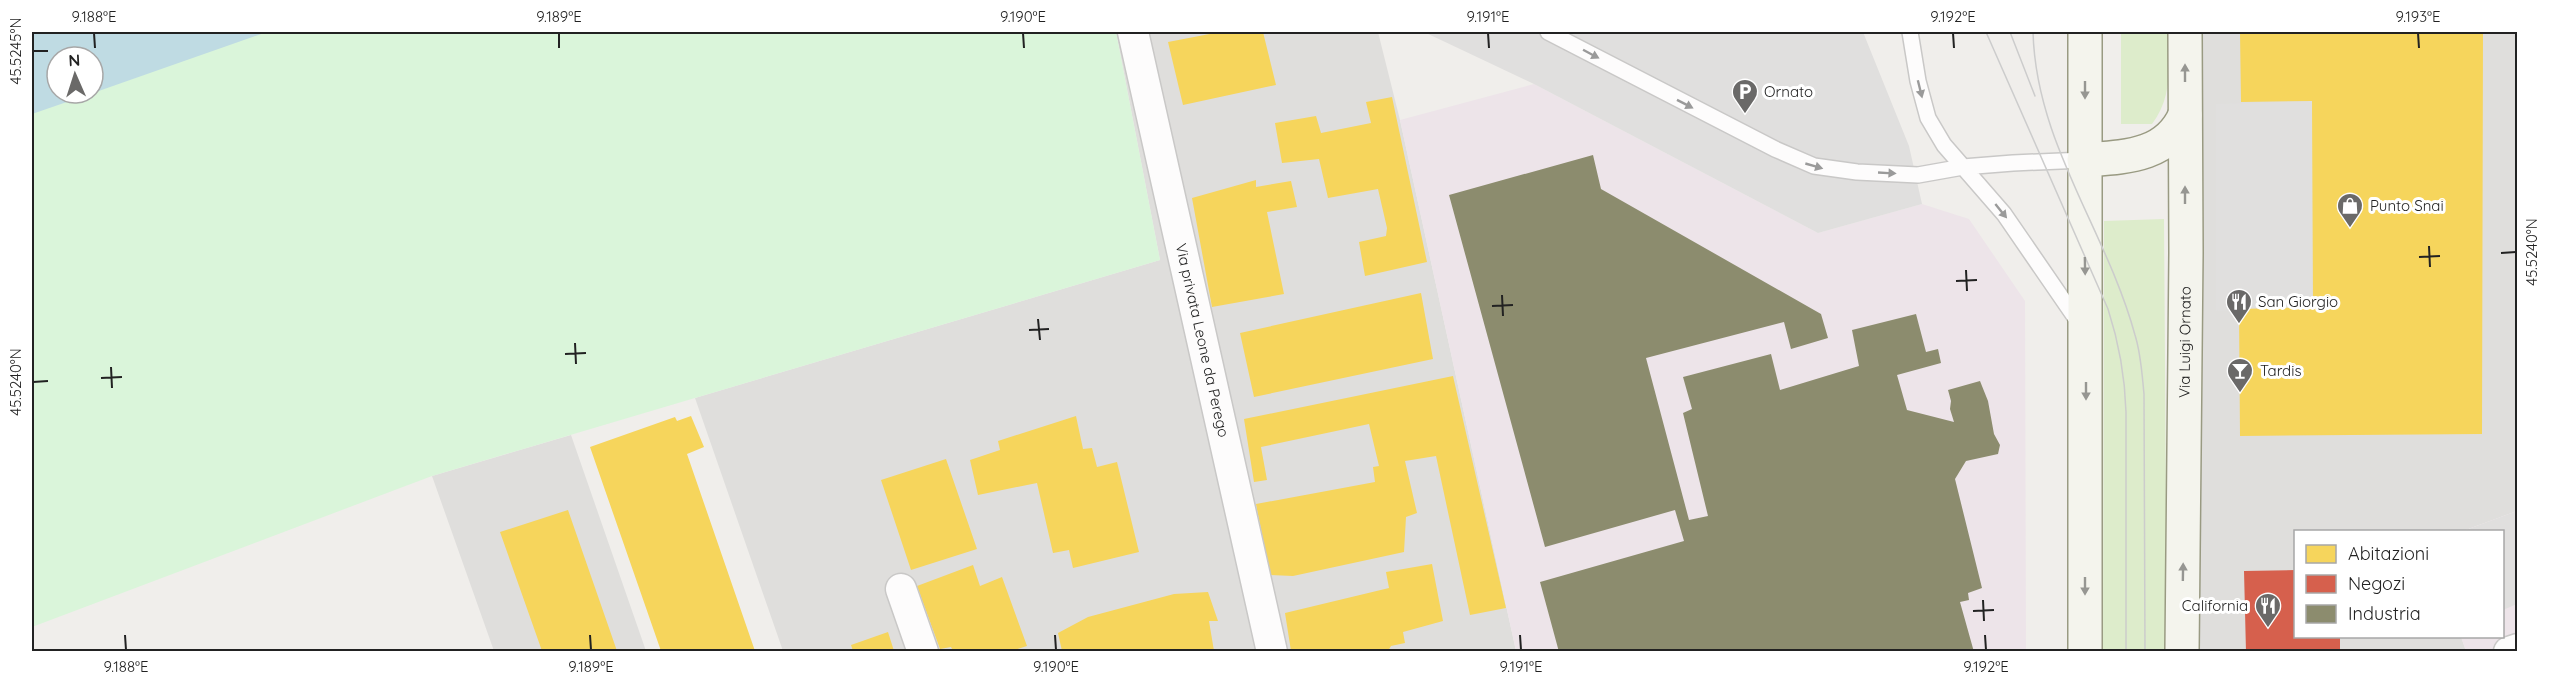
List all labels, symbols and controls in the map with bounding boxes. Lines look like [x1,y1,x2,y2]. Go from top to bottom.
text: 9.188°E [71,7,117,26]
text: 9.189°E [536,7,582,26]
text: 9.190°E [1000,7,1046,26]
text: 9.191°E [1467,7,1509,26]
text: 9.192°E [1930,7,1976,26]
text: 9.193°E [2395,7,2441,26]
text: 45.5245°N [6,18,25,84]
north arrow [45,45,105,105]
one-way arrow [1582,49,1599,59]
text: N [68,50,81,70]
one-way arrow [2180,64,2190,83]
parking icon: Ornato [1730,77,1760,115]
one-way arrow [1916,80,1926,98]
one-way arrow [2080,80,2090,99]
place label: Ornato [1764,82,1813,101]
one-way arrow [1677,99,1694,109]
one-way arrow [1805,161,1824,171]
one-way arrow [1878,169,1897,178]
one-way arrow [2180,185,2190,204]
shop icon: Punto Snai [2335,191,2365,229]
place label: Punto Snai [2370,196,2444,215]
one-way arrow [1994,203,2007,218]
text: 45.5240°N [2522,218,2541,286]
street label: Via privata Leone da Perego [1172,241,1234,439]
one-way arrow [2080,257,2090,276]
street label: Via Luigi Ornato [2175,286,2195,398]
restaurant icon: San Giorgio [2224,287,2254,325]
place label: San Giorgio [2258,292,2338,311]
text: 45.5240°N [6,348,25,416]
bar icon: Tardis [2225,356,2255,394]
place label: Tardis [2260,361,2301,380]
one-way arrow [2081,382,2091,401]
legend [2294,530,2504,638]
text: Abitazioni [2348,542,2429,565]
one-way arrow [2178,563,2188,582]
text: Negozi [2348,572,2405,595]
one-way arrow [2080,577,2090,596]
restaurant icon: California [2253,591,2283,629]
place label: California [2182,596,2248,615]
text: Industria [2348,602,2421,625]
text: 9.188°E [103,657,149,676]
text: 9.189°E [568,657,614,676]
text: 9.190°E [1033,657,1079,676]
text: 9.191°E [1500,657,1542,676]
text: 9.192°E [1963,657,2009,676]

